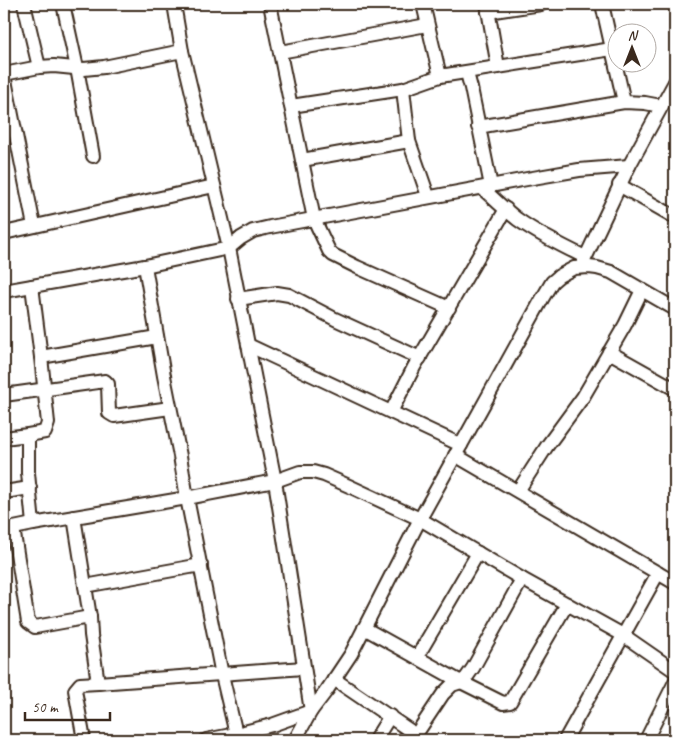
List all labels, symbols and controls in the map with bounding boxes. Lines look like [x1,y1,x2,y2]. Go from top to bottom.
north arrow [606,22,656,72]
text: N [628,27,639,44]
scale bar [25,689,110,721]
text: 50 m [32,698,59,717]

